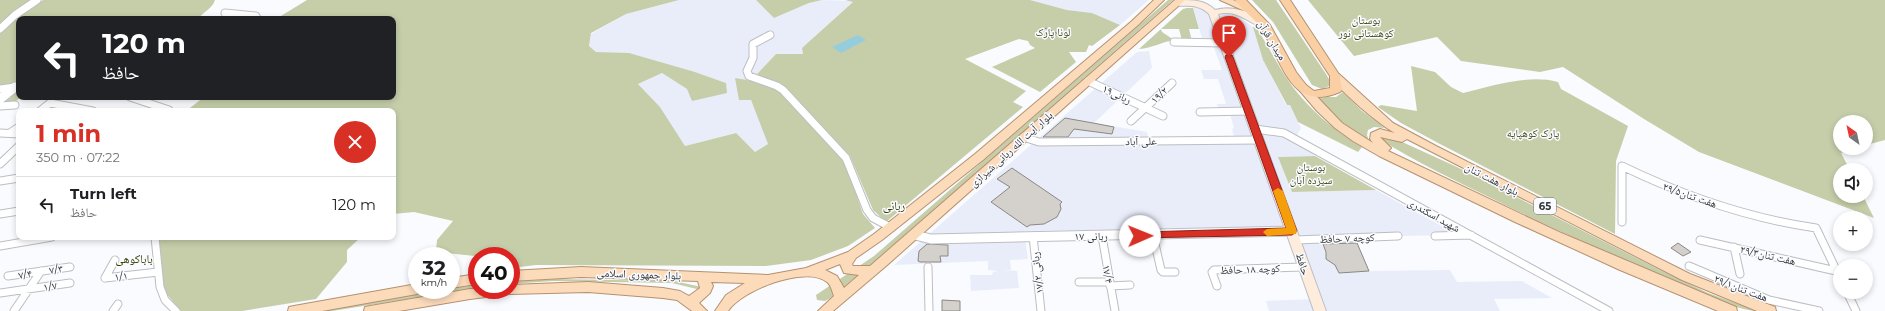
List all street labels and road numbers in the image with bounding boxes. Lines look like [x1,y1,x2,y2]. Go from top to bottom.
street label: میدان قرآن [1254,18,1290,62]
street label: ربانی۱۹ [1100,81,1134,107]
street label: ۱۹/۲ [1147,84,1171,106]
street label: بلوار آیت الله ربانی شیرازی [966,108,1056,190]
street label: علی آباد [1125,134,1157,148]
street label: بلوار هفت تنان [1463,159,1521,199]
street label: ۲۹/۵هفت تنان [1661,179,1719,211]
street label: شهید اسکندری [1405,195,1463,235]
road number: 65 [1534,198,1556,214]
street label: ربانی ۱۷ [1074,229,1108,243]
street label: کوچه ۷ حافظ [1319,230,1375,246]
street label: ۲۹/۳هفت تنان [1739,242,1797,268]
street label: ربانی ۱۷/۲ [1027,251,1047,295]
street label: حافظ [1293,251,1313,277]
street label: ۷/۳ [48,261,64,277]
street label: کوچه ۱۸ حافظ [1220,261,1281,277]
street label: ۱۷/۴ [1100,264,1116,284]
street label: ۷/۴ [17,266,33,282]
street label: بلوار جمهوری اسلامی [597,266,681,282]
street label: ۱/۱ [114,268,128,284]
street label: ۲۹/۱هفت تنان [1712,271,1770,305]
street label: ۱/۷ [42,278,58,294]

